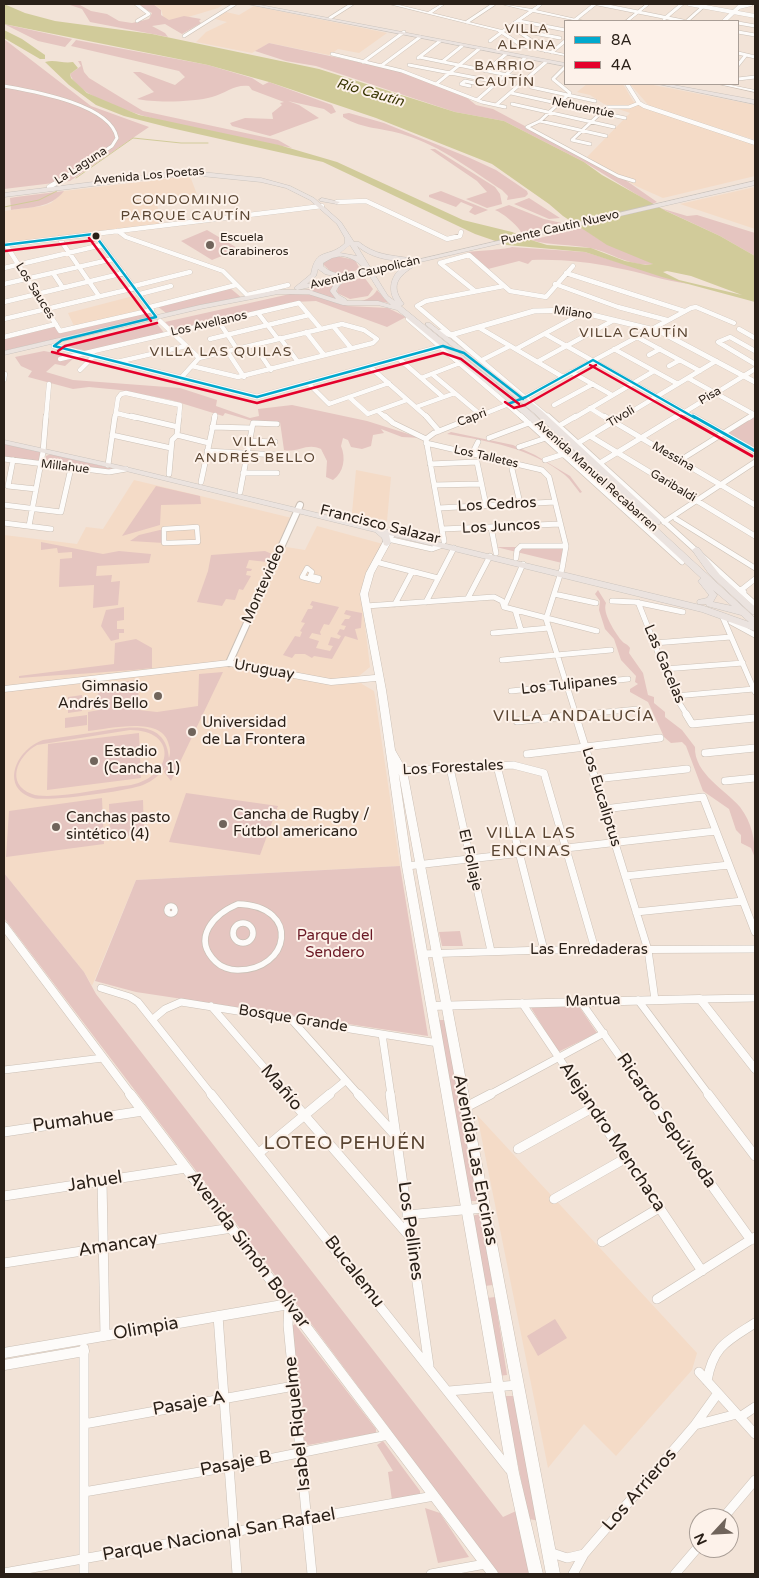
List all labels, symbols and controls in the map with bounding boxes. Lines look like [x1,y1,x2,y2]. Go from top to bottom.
legend [564,20,739,85]
district label: VILLA ALPINA [496,21,558,54]
text: 8A [611,31,632,49]
text: 4A [611,56,632,74]
district label: BARRIO CAUTÍN [474,58,536,90]
water label: Río Cautín [335,75,405,111]
street label: Nehuentúe [550,94,616,122]
street label: La Laguna [52,144,110,188]
street label: Avenida Los Poetas [93,164,205,188]
district label: CONDOMINIO PARQUE CAUTÍN [119,192,253,224]
street label: Puente Cautín Nuevo [499,207,621,249]
unlabelled marker [91,231,101,241]
place label: Escuela Carabineros [220,231,289,259]
marker: Escuela Carabineros [204,239,216,251]
street label: Avenida Caupolicán [308,253,422,293]
street label: Los Sauces [12,260,58,322]
street label: Milano [553,303,593,323]
street label: Los Avellanos [169,308,249,340]
district label: VILLA CAUTÍN [578,325,690,341]
district label: VILLA LAS QUILAS [148,344,294,360]
street label: Pisa [696,384,724,408]
street label: Tivoli [605,403,637,431]
street label: Capri [455,406,489,430]
street label: Avenida Manuel Recabarren [531,417,661,535]
district label: VILLA ANDRÉS BELLO [193,434,317,467]
street label: Messina [649,439,697,475]
street label: Los Talletes [452,443,520,471]
street label: Millahue [40,457,90,477]
street label: Garibaldi [647,467,699,505]
street label: Los Cedros [457,494,537,516]
street label: Francisco Salazar [318,501,442,549]
street label: Los Juncos [461,516,541,538]
street label: Montevideo [238,541,290,627]
street label: Las Gacelas [639,622,689,706]
street label: Uruguay [232,656,296,684]
street label: Los Tulipanes [520,671,618,699]
place label: Gimnasio Andrés Bello [58,678,148,713]
marker: Gimnasio Andrés Bello [152,690,164,702]
district label: VILLA ANDALUCÍA [491,707,657,727]
place label: Universidad de La Frontera [202,714,305,749]
marker: Universidad de La Frontera [186,726,198,738]
place label: Estadio (Cancha 1) [104,743,180,778]
street label: Los Eucaliptus [577,745,625,849]
marker: Estadio (Cancha 1) [88,755,100,767]
street label: Los Forestales [402,756,504,780]
place label: Cancha de Rugby / Fútbol americano [233,806,370,841]
place label: Canchas pasto sintético (4) [66,809,170,844]
marker: Cancha de Rugby / Fútbol americano [217,818,229,830]
marker: Canchas pasto sintético (4) [50,821,62,833]
district label: VILLA LAS ENCINAS [485,824,577,862]
street label: El Follaje [454,827,486,893]
park label: Parque del Sendero [297,927,373,962]
street label: Las Enredaderas [530,941,648,959]
street label: Mantua [565,991,621,1011]
street label: Bosque Grande [237,1001,349,1037]
street label: Ricardo Sepúlveda [611,1049,721,1193]
street label: Alejandro Menchaca [554,1058,670,1216]
street label: Mañío [255,1060,307,1116]
street label: Avenida Las Encinas [448,1073,502,1247]
street label: Pumahue [31,1105,115,1137]
district label: LOTEO PEHUÉN [262,1133,428,1155]
street label: Jahuel [66,1167,124,1197]
street label: Avenida Simón Bolívar [182,1167,314,1333]
street label: Los Pellines [392,1180,428,1282]
street label: Amancay [77,1228,159,1262]
street label: Bucalemu [319,1232,389,1312]
street label: Olimpia [112,1313,180,1345]
street label: Isabel Riquelme [280,1356,316,1492]
street label: Pasaje A [151,1387,227,1421]
street label: Los Arrieros [598,1444,682,1536]
street label: Pasaje B [198,1446,274,1482]
street label: Parque Nacional San Rafael [101,1504,337,1566]
north arrow [689,1508,739,1558]
text: N [691,1530,711,1548]

